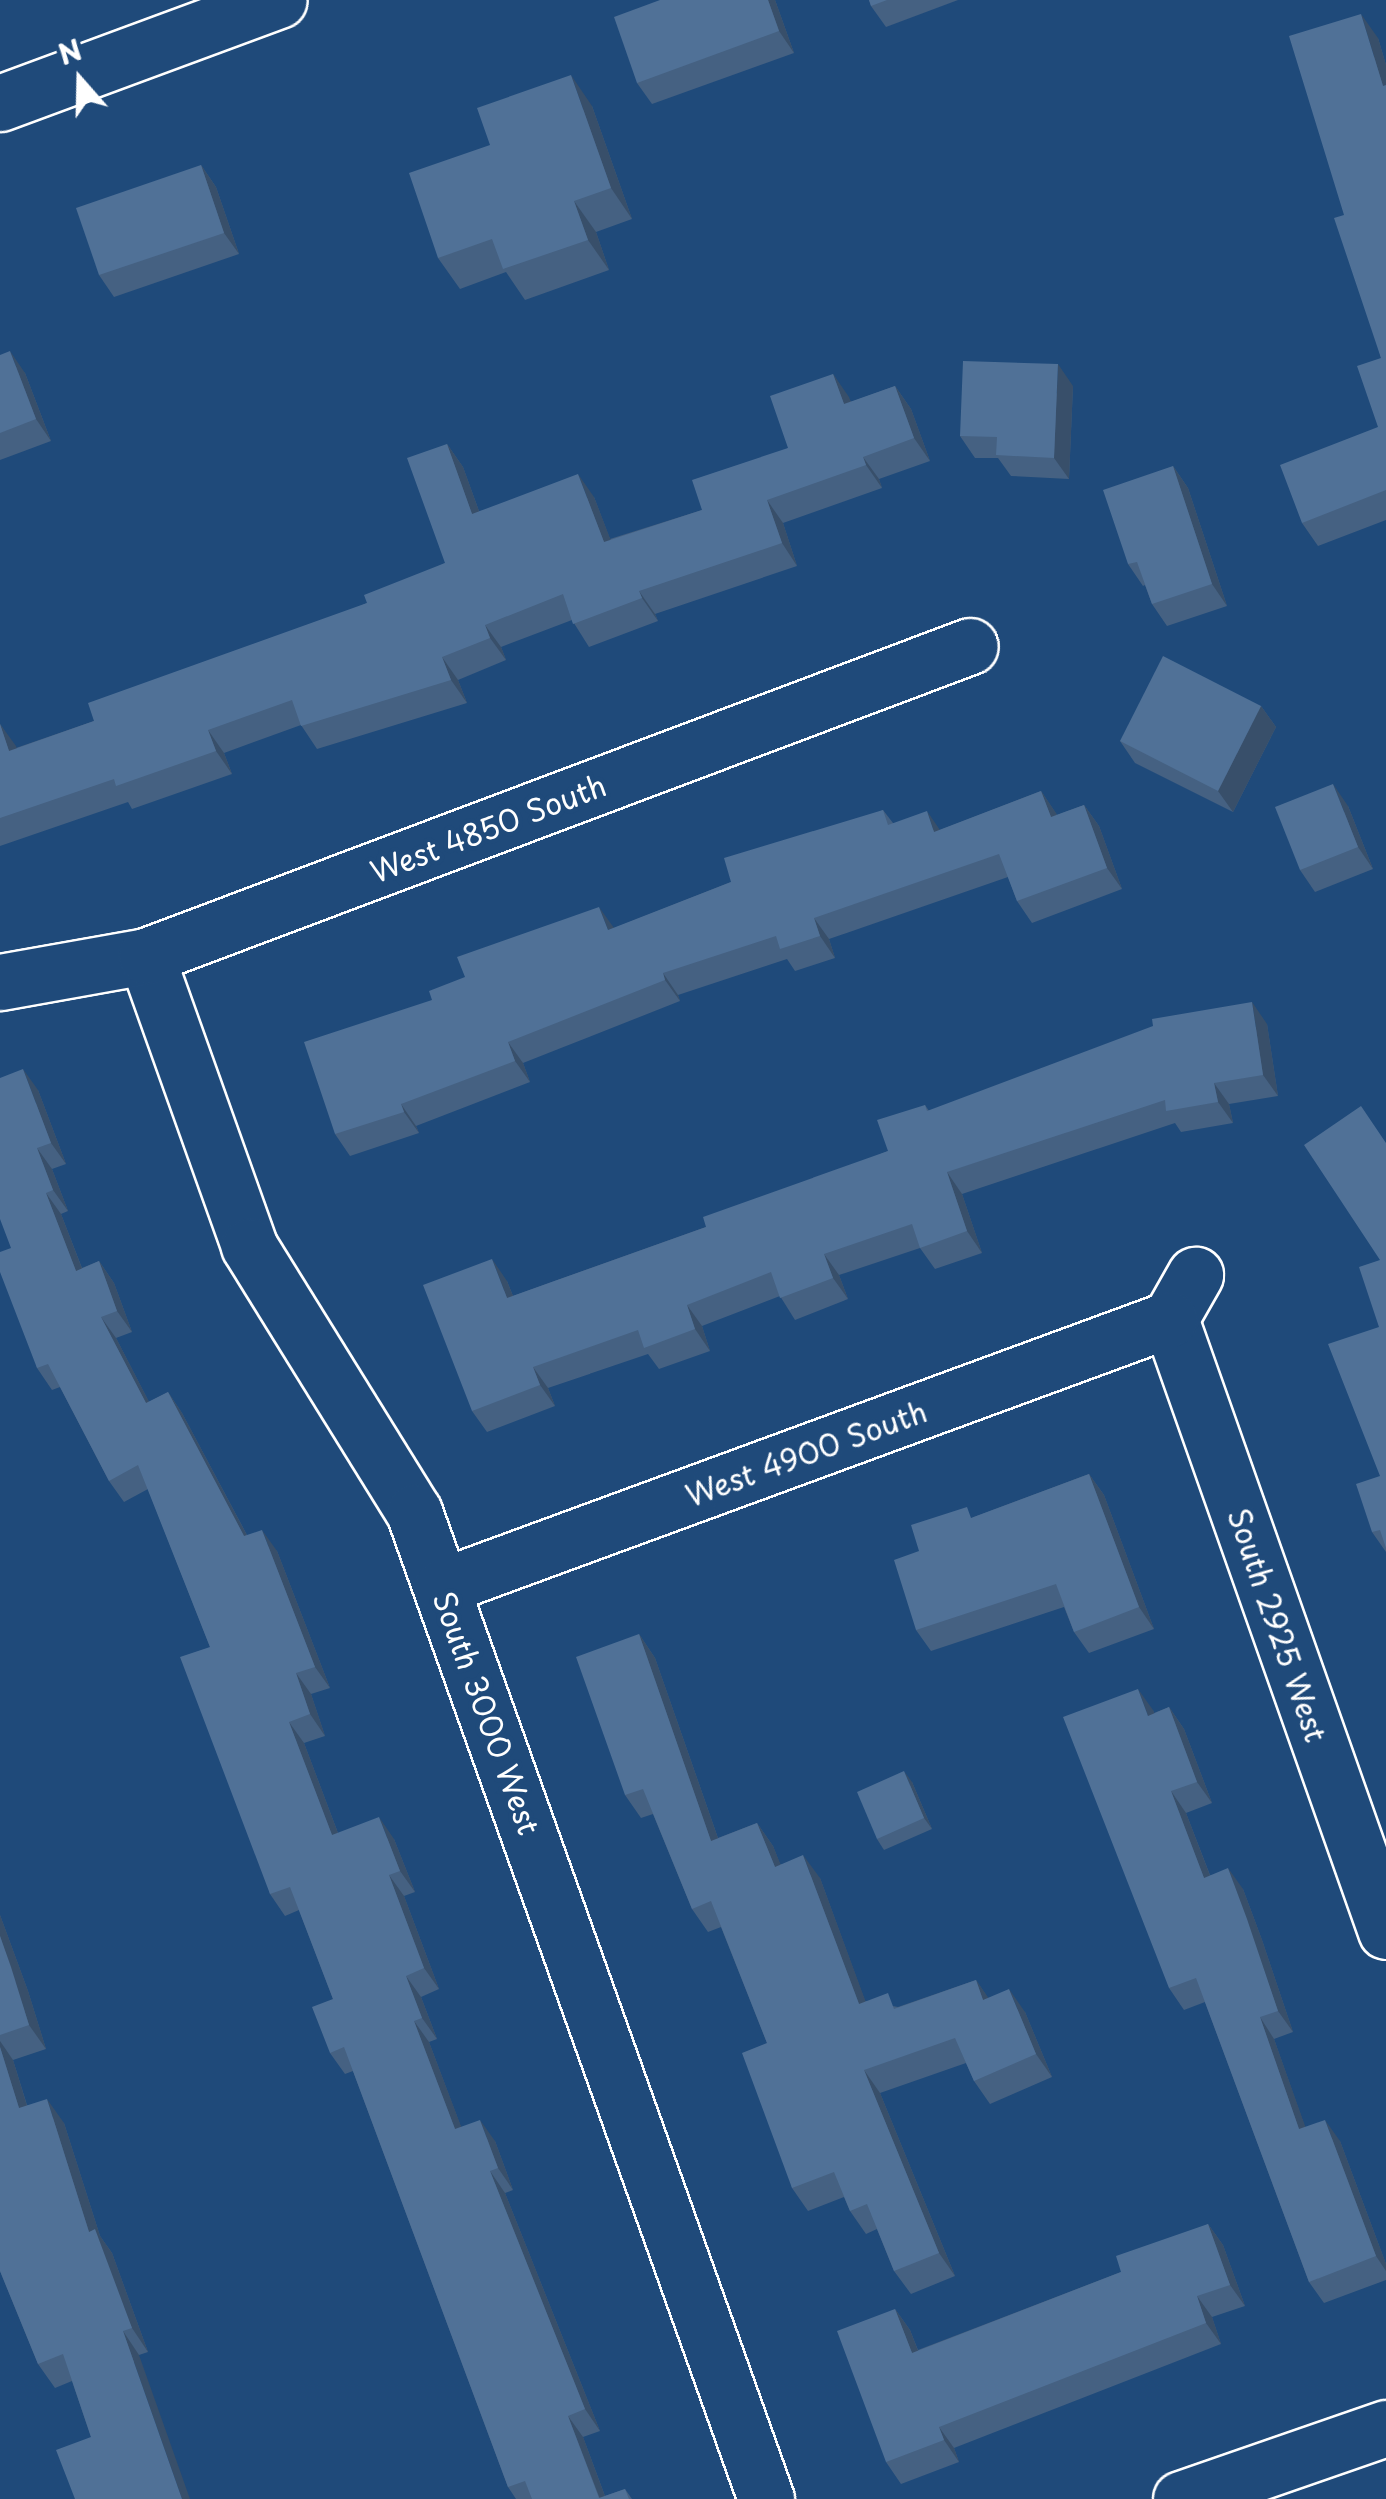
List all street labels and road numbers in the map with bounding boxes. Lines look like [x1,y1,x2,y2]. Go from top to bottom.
street label: West 4850 South [365,766,611,890]
street label: West 4900 South [681,1393,931,1513]
street label: South 2925 West [1221,1502,1335,1748]
street label: South 3000 West [426,1586,548,1840]

